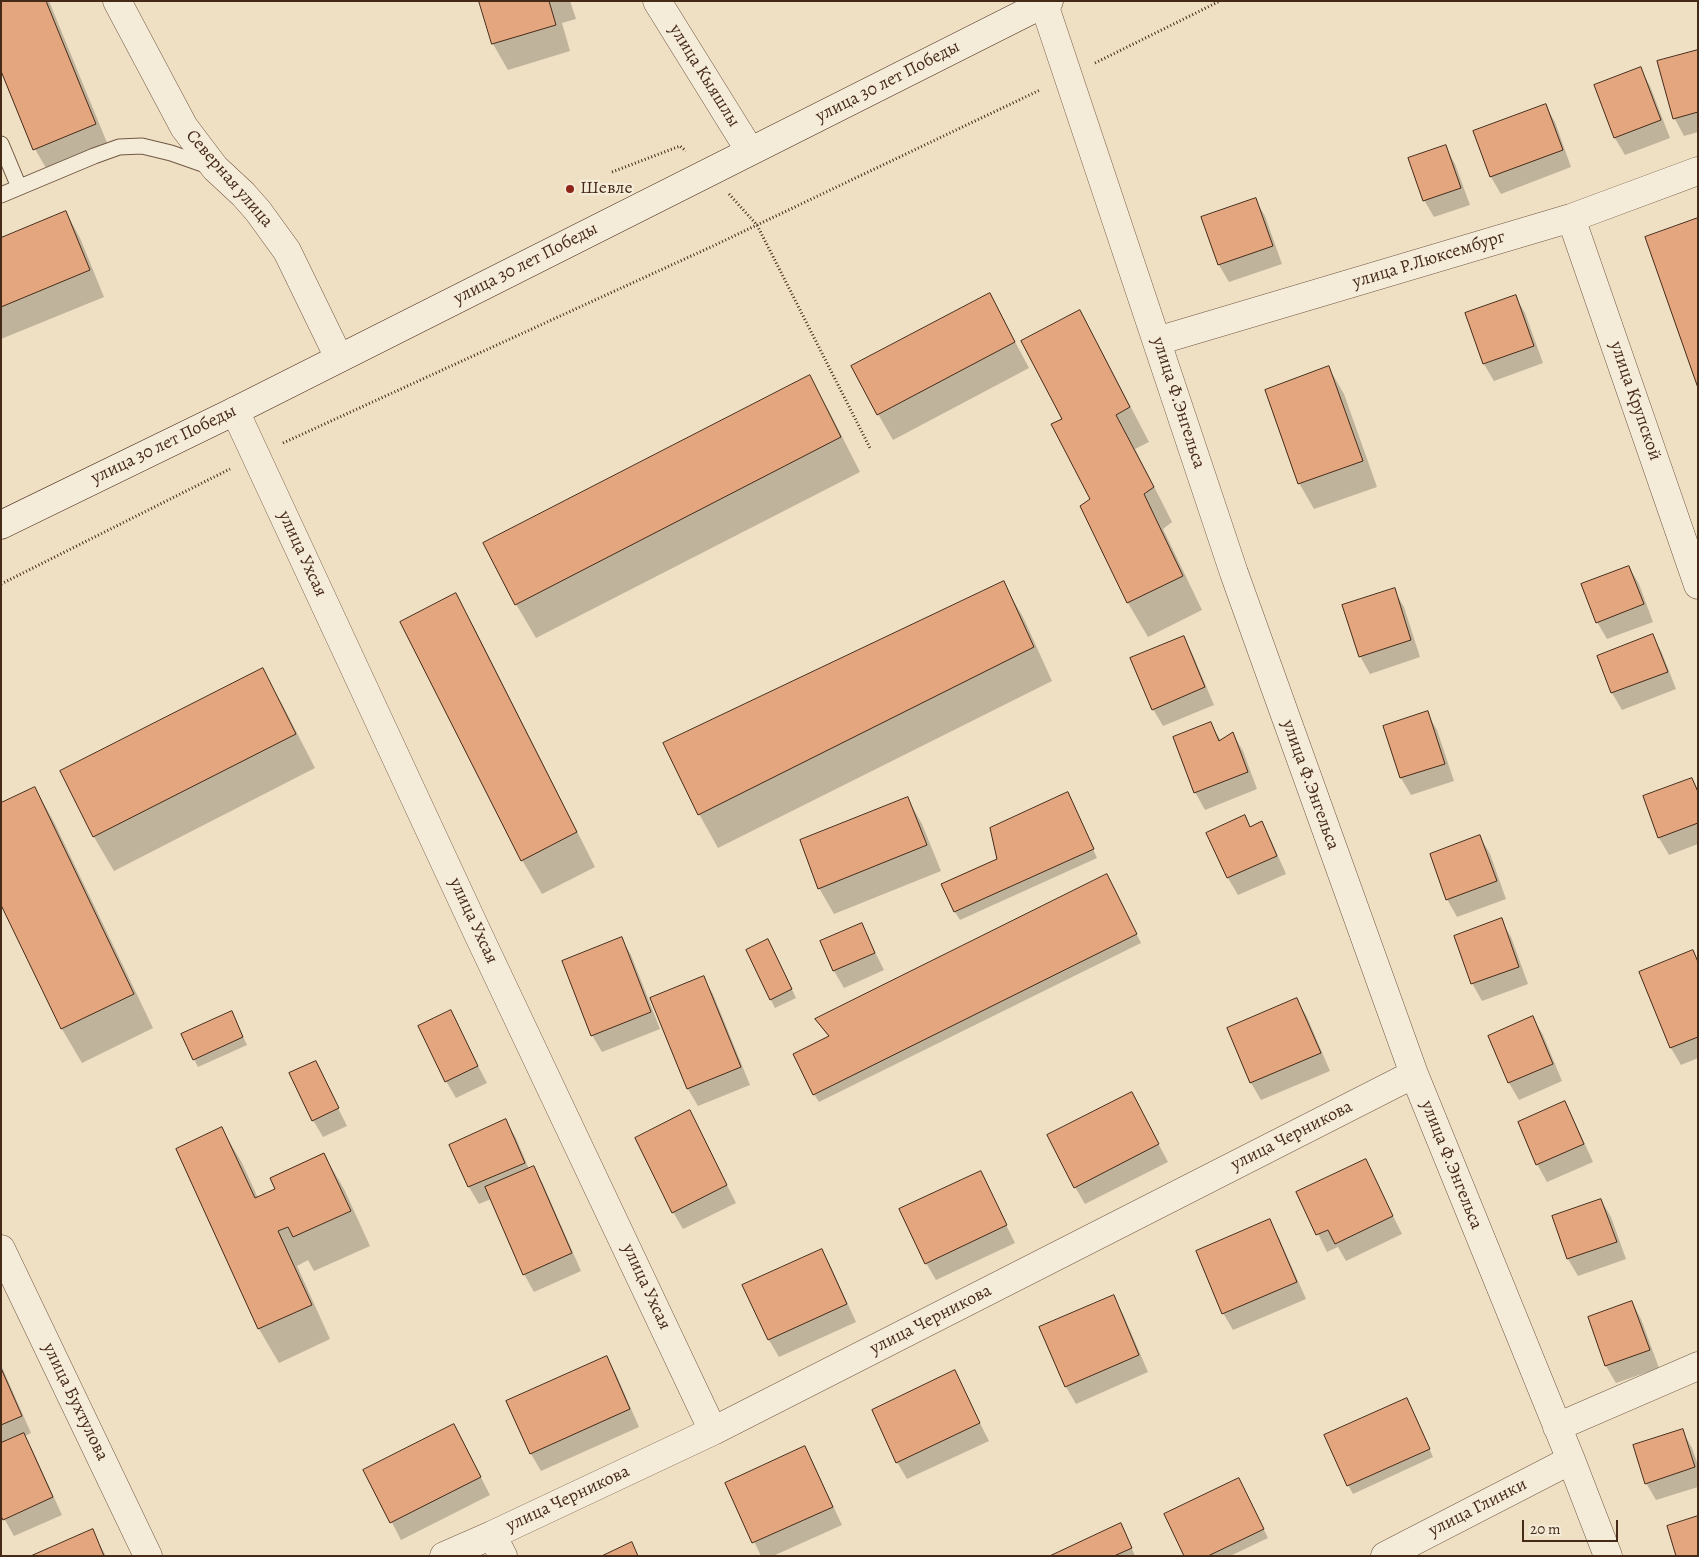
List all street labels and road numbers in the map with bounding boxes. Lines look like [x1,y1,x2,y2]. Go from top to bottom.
street label: улица Кыяшлы [664,21,744,131]
street label: улица 30 лет Победы [812,36,964,128]
street label: Северная улица [181,126,277,232]
street label: улица 30 лет Победы [450,218,602,310]
street label: улица Р.Люксембург [1350,227,1508,293]
street label: улица Ф.Энгельса [1147,335,1209,471]
street label: улица Крупской [1605,339,1665,463]
street label: улица 30 лет Победы [88,400,240,490]
street label: улица Ухсая [273,508,331,600]
street label: улица Ф.Энгельса [1276,717,1344,853]
street label: улица Ухсая [444,875,502,967]
street label: улица Черникова [1228,1096,1356,1176]
street label: улица Ф.Энгельса [1415,1097,1487,1233]
street label: улица Ухсая [617,1241,675,1333]
street label: улица Черникова [867,1280,995,1360]
street label: улица Бухтулова [37,1340,113,1464]
street label: улица Черникова [503,1461,633,1537]
street label: улица Глинки [1425,1474,1531,1542]

